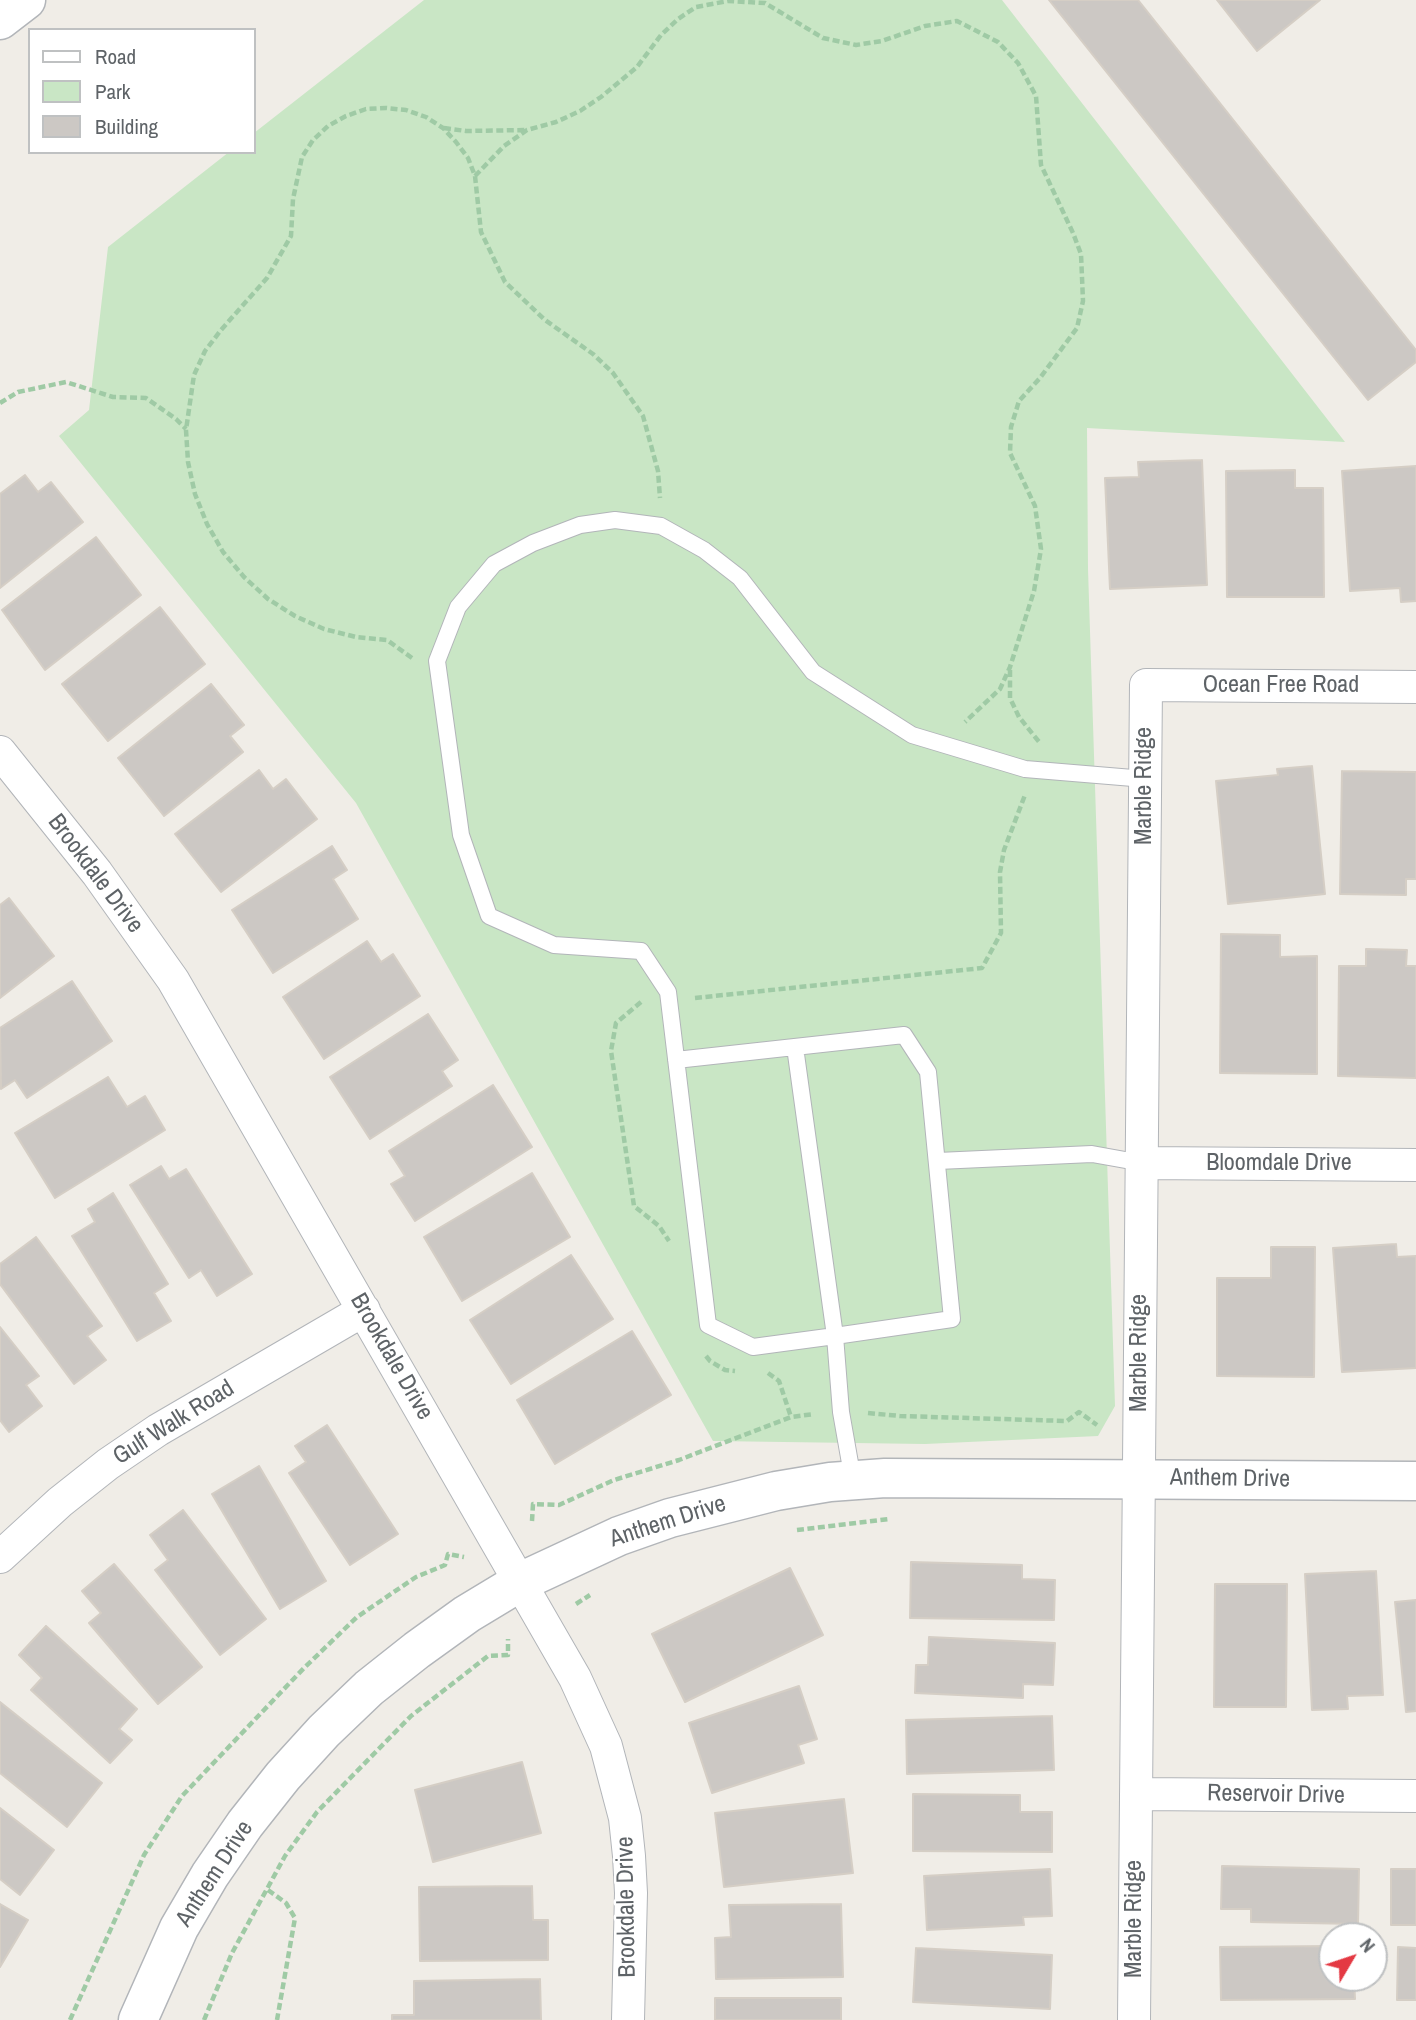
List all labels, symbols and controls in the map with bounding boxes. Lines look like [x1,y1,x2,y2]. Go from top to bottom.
legend [28,28,256,154]
text: Road [95,42,136,71]
text: Park [95,77,130,106]
text: Building [95,112,158,141]
street label: Ocean Free Road [1203,672,1359,700]
street label: Marble Ridge [1131,727,1159,845]
street label: Brookdale Drive [41,809,149,939]
street label: Bloomdale Drive [1206,1150,1352,1178]
street label: Brookdale Drive [343,1289,439,1425]
street label: Marble Ridge [1126,1294,1154,1412]
street label: Gulf Walk Road [108,1374,240,1472]
street label: Anthem Drive [1170,1464,1290,1494]
street label: Anthem Drive [606,1490,730,1554]
street label: Reservoir Drive [1207,1779,1345,1811]
street label: Anthem Drive [170,1816,260,1932]
street label: Brookdale Drive [611,1836,643,1978]
street label: Marble Ridge [1121,1860,1149,1978]
north arrow [1318,1922,1388,1992]
text: N [1354,1932,1381,1958]

